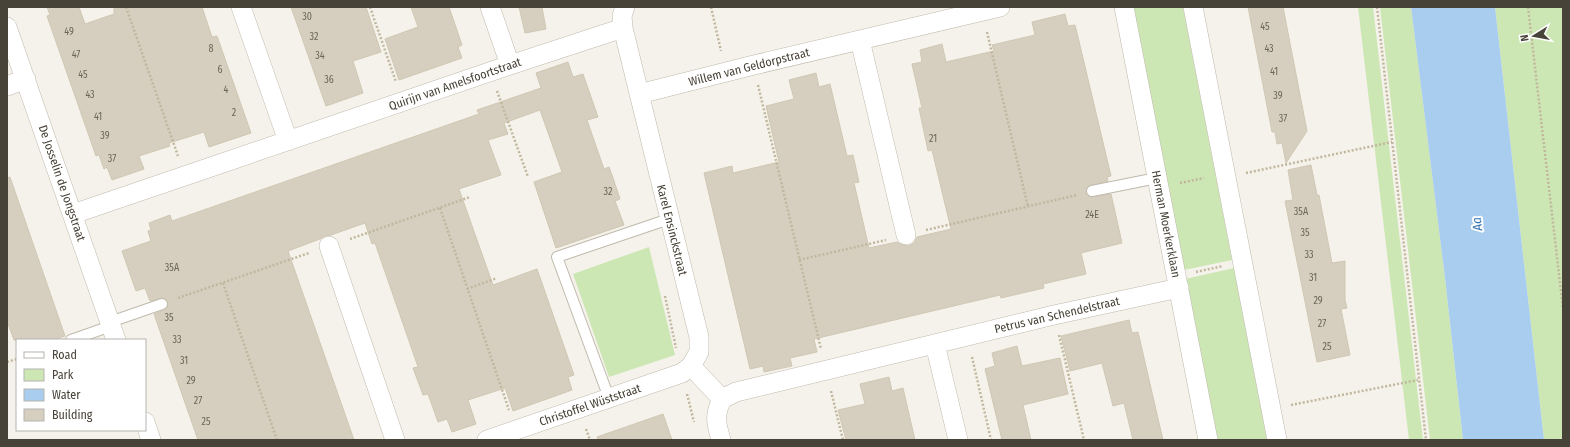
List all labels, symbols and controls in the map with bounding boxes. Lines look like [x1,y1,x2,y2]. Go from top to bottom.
house number: 30 [302,11,312,23]
north arrow [1514,16,1554,56]
house number: 45 [1260,21,1270,33]
house number: 49 [64,26,74,38]
house number: 32 [310,31,319,43]
text: N [1518,33,1532,42]
house number: 8 [209,43,214,55]
house number: 43 [1264,43,1274,55]
street label: Willem van Geldorpstraat [687,45,811,89]
house number: 47 [72,49,80,61]
house number: 34 [315,50,325,62]
street label: Quirijn van Amelsfoortstraat [387,55,523,113]
house number: 6 [218,64,223,76]
house number: 41 [1270,66,1278,78]
house number: 45 [78,69,88,81]
house number: 36 [324,74,334,86]
house number: 4 [224,84,229,96]
house number: 43 [85,89,95,101]
house number: 39 [1273,90,1283,102]
house number: 2 [232,107,237,119]
house number: 41 [94,111,102,123]
house number: 37 [1279,113,1287,125]
street label: De Josselin de Jongstraat [36,123,88,243]
house number: 39 [100,130,110,142]
house number: 21 [929,133,937,145]
house number: 37 [108,153,116,165]
street label: Herman Moerkerklaan [1149,169,1183,279]
street label: Karel Ensinckstraat [654,183,690,277]
house number: 32 [604,186,613,198]
house number: 35A [1294,206,1309,218]
house number: 24E [1085,209,1099,221]
water label: Aa [1469,216,1485,233]
house number: 35 [1300,227,1310,239]
house number: 33 [1304,249,1314,261]
house number: 35A [165,262,180,274]
house number: 31 [1309,272,1317,284]
street label: Petrus van Schendelstraat [993,294,1121,336]
house number: 29 [1313,295,1323,307]
house number: 35 [164,312,174,324]
house number: 27 [1318,318,1326,330]
house number: 33 [172,334,182,346]
legend [16,339,146,431]
house number: 25 [1323,341,1332,353]
text: Road [52,348,77,362]
house number: 31 [180,355,188,367]
text: Park [52,368,74,382]
house number: 29 [186,375,196,387]
street label: Christoffel Wüststraat [537,381,643,429]
text: Water [52,388,81,402]
house number: 27 [194,395,202,407]
text: Building [52,408,93,422]
house number: 25 [202,416,211,428]

